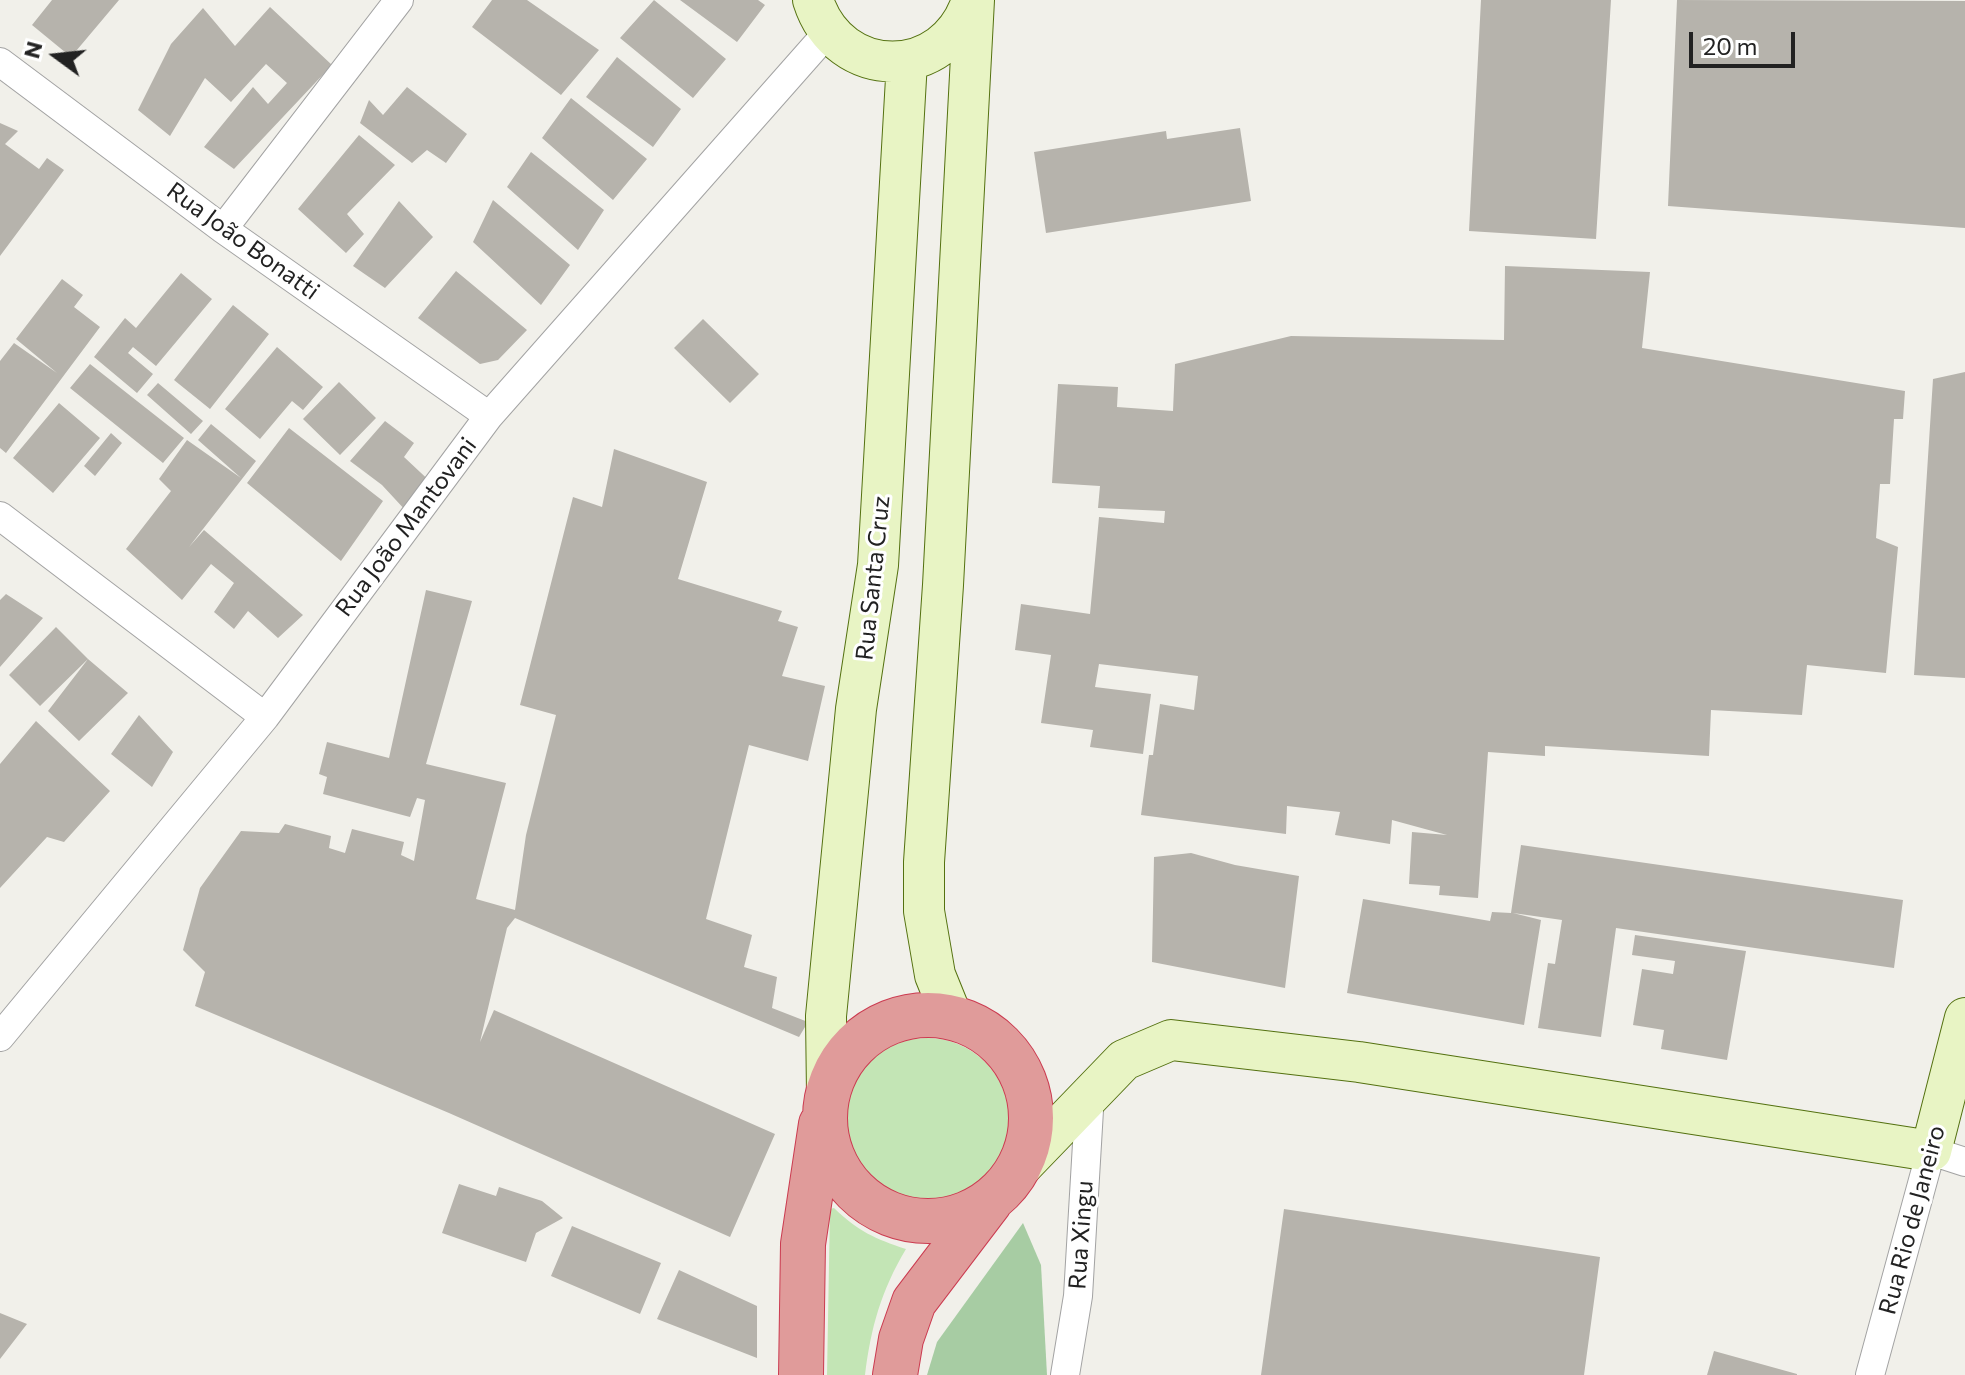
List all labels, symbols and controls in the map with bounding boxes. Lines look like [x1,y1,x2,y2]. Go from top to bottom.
north arrow [16,16,96,96]
scale bar [1693,16,1799,66]
text: 20 m [1703,31,1757,60]
text: N [17,38,48,61]
street label: Rua João Bonatti [161,176,325,306]
street label: Rua João Mantovani [329,432,483,622]
street label: Rua Santa Cruz [850,494,896,662]
street label: Rua Rio de Janeiro [1873,1122,1951,1318]
street label: Rua Xingu [1063,1180,1099,1290]

